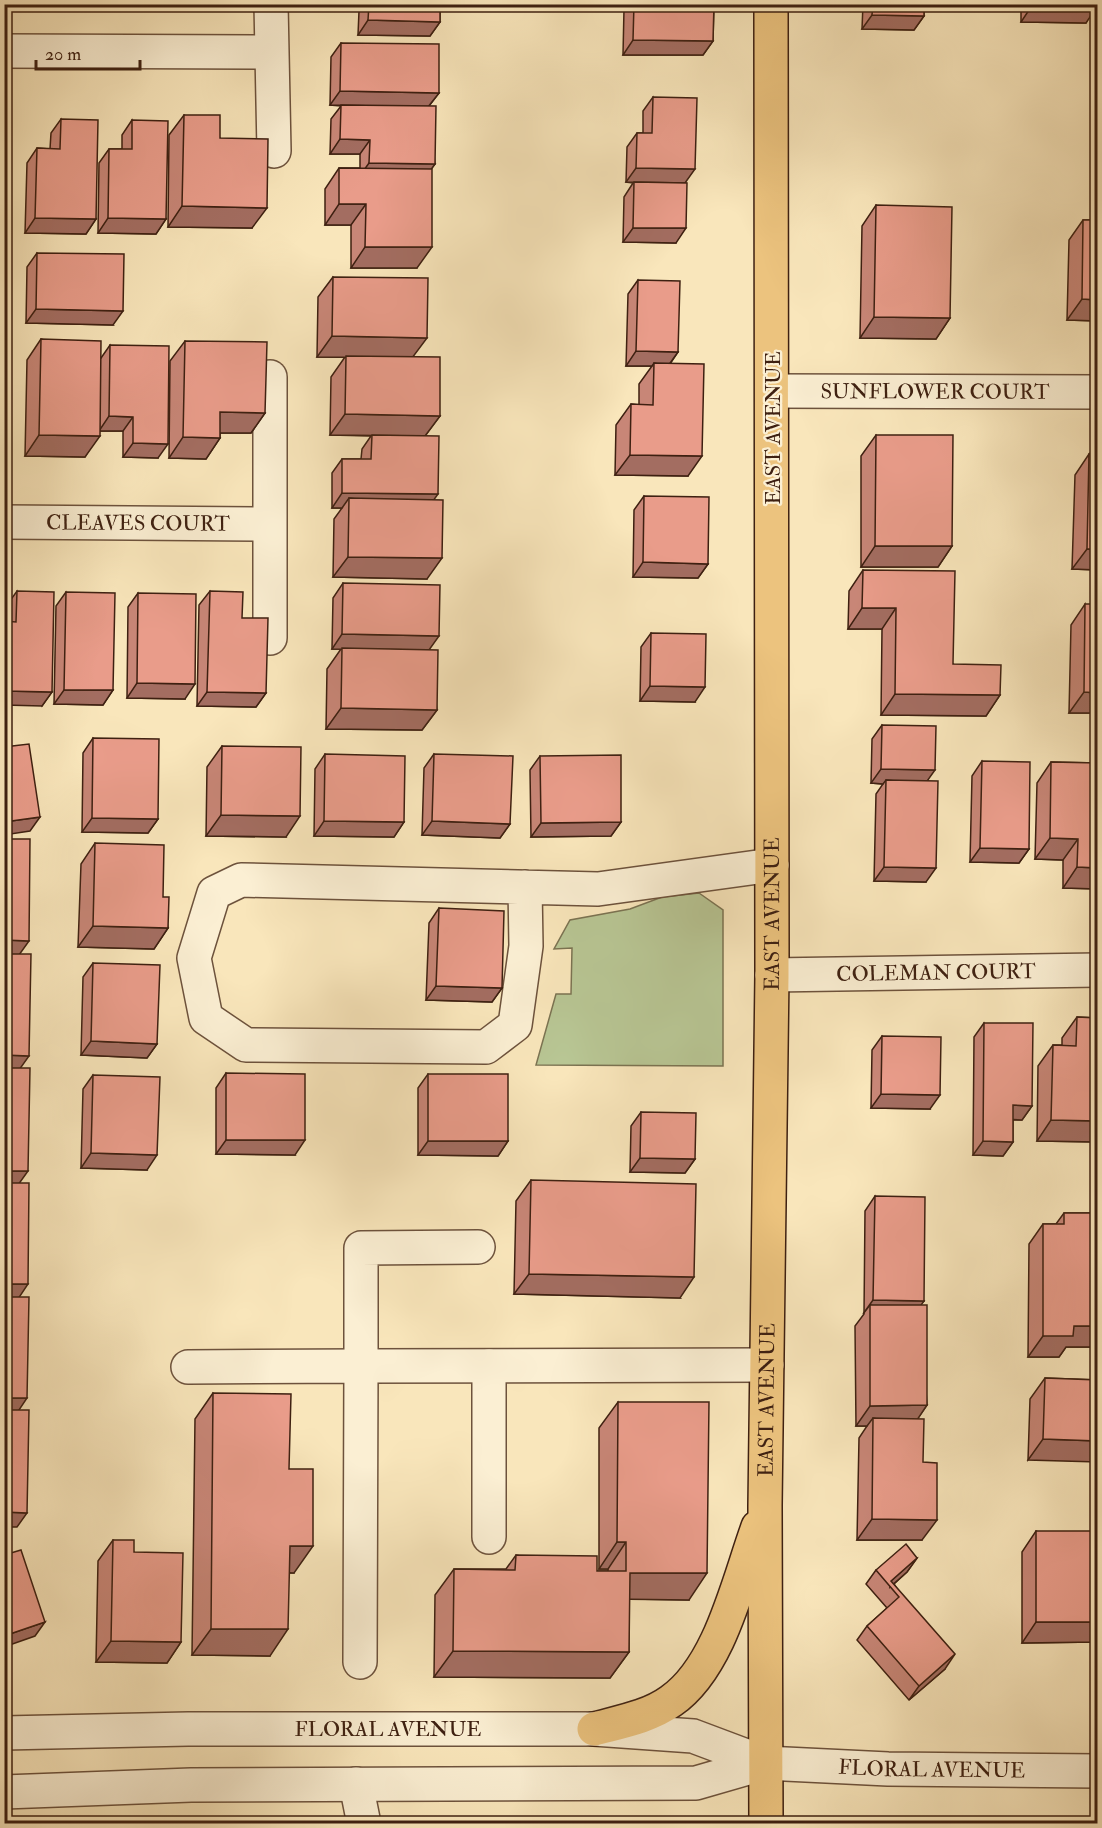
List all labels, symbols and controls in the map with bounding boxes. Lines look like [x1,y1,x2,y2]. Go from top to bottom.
scale bar [36,33,140,71]
text: 20 m [45,43,81,66]
street label: EAST AVENUE [760,351,787,505]
street label: SUNFLOWER COURT [820,378,1050,406]
street label: CLEAVES COURT [46,509,230,538]
street label: EAST AVENUE [759,837,786,991]
street label: COLEMAN COURT [836,958,1036,988]
street label: EAST AVENUE [752,1323,781,1477]
street label: FLORAL AVENUE [295,1716,481,1743]
street label: FLORAL AVENUE [838,1754,1025,1784]

